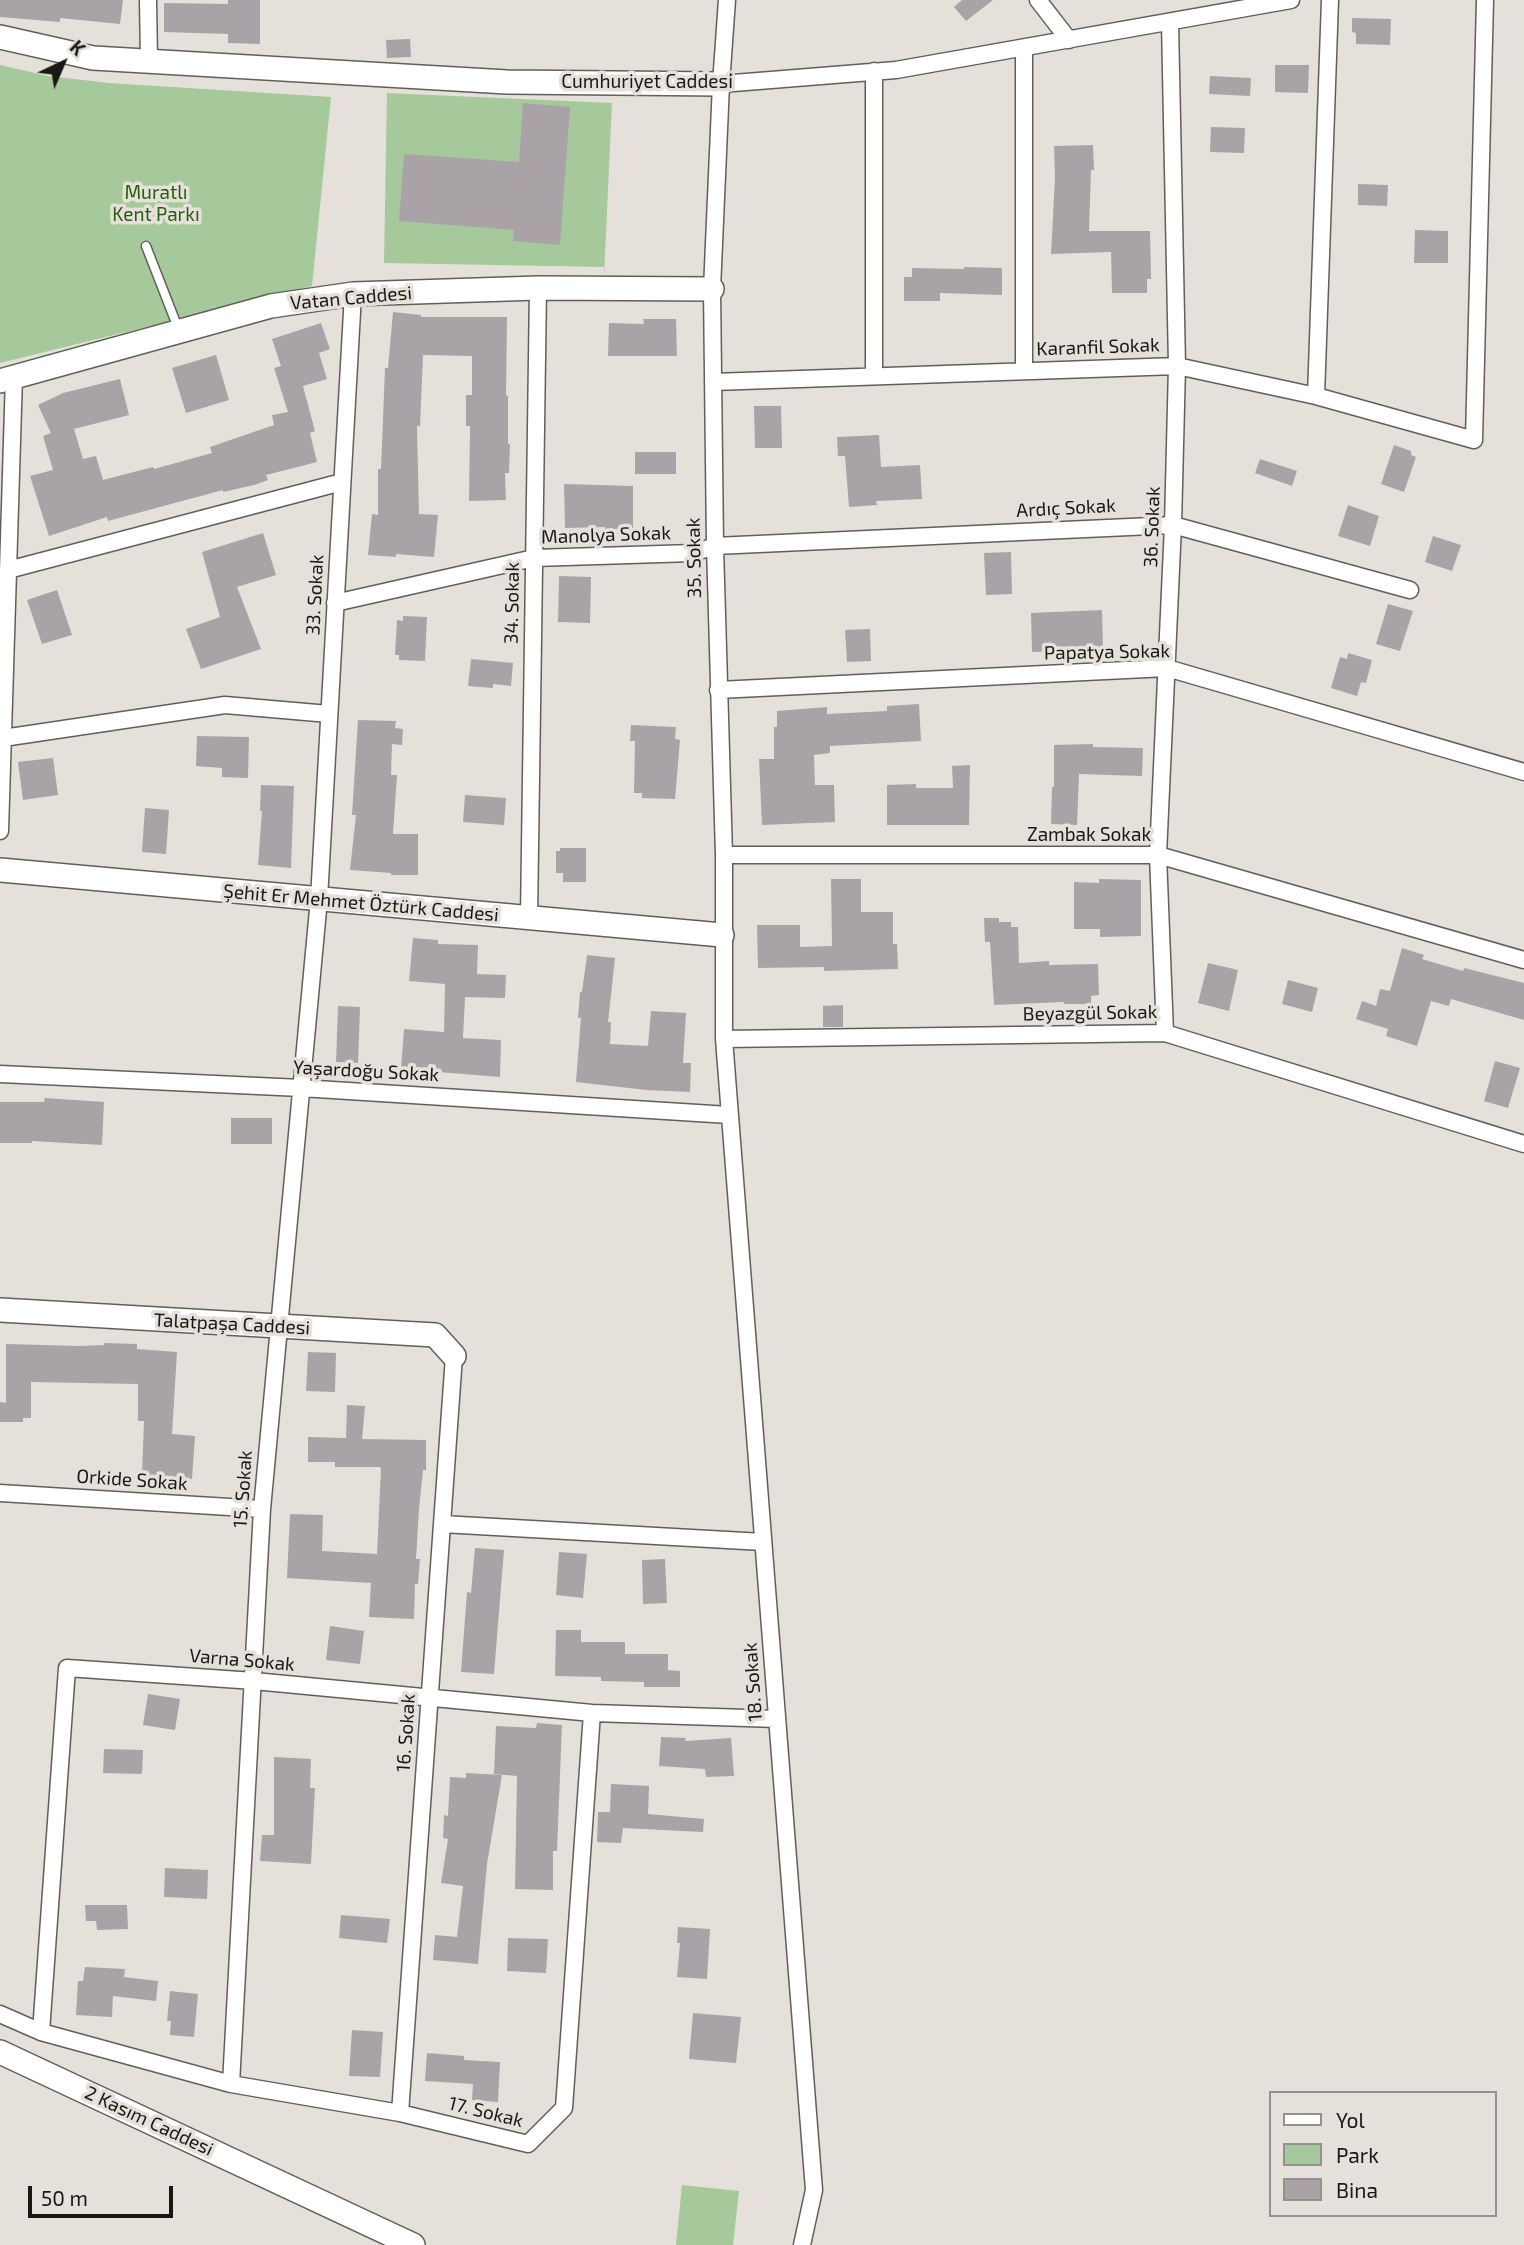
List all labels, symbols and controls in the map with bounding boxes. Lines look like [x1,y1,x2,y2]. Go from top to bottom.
north arrow [28,28,98,98]
text: K [66,35,90,60]
street label: Cumhuriyet Caddesi [561,71,733,93]
park label: Muratlı Kent Parkı [112,182,200,226]
street label: Vatan Caddesi [289,281,413,315]
street label: Karanfil Sokak [1036,333,1160,361]
street label: 36. Sokak [1139,486,1165,568]
street label: Ardıç Sokak [1016,494,1116,522]
street label: 35. Sokak [682,518,706,598]
street label: Manolya Sokak [541,521,671,549]
street label: 33. Sokak [301,554,329,636]
street label: 34. Sokak [500,562,524,644]
street label: Papatya Sokak [1044,640,1170,664]
street label: Zambak Sokak [1027,824,1151,846]
street label: Şehit Er Mehmet Öztürk Caddesi [222,880,500,926]
street label: Beyazgül Sokak [1023,1000,1157,1026]
street label: Yaşardoğu Sokak [292,1056,440,1086]
street label: Talatpaşa Caddesi [153,1309,311,1339]
street label: 15. Sokak [229,1450,257,1528]
street label: Orkide Sokak [76,1465,188,1495]
street label: 18. Sokak [739,1642,767,1722]
street label: Varna Sokak [188,1644,296,1676]
street label: 16. Sokak [392,1693,420,1773]
street label: 2 Kasım Caddesi [81,2081,217,2161]
legend [1268,2091,1496,2217]
street label: 17. Sokak [446,2092,526,2132]
text: Yol [1336,2107,1365,2132]
text: Park [1336,2142,1379,2167]
scale bar [32,2172,177,2216]
text: Bina [1336,2177,1378,2202]
text: 50 m [41,2185,88,2210]

